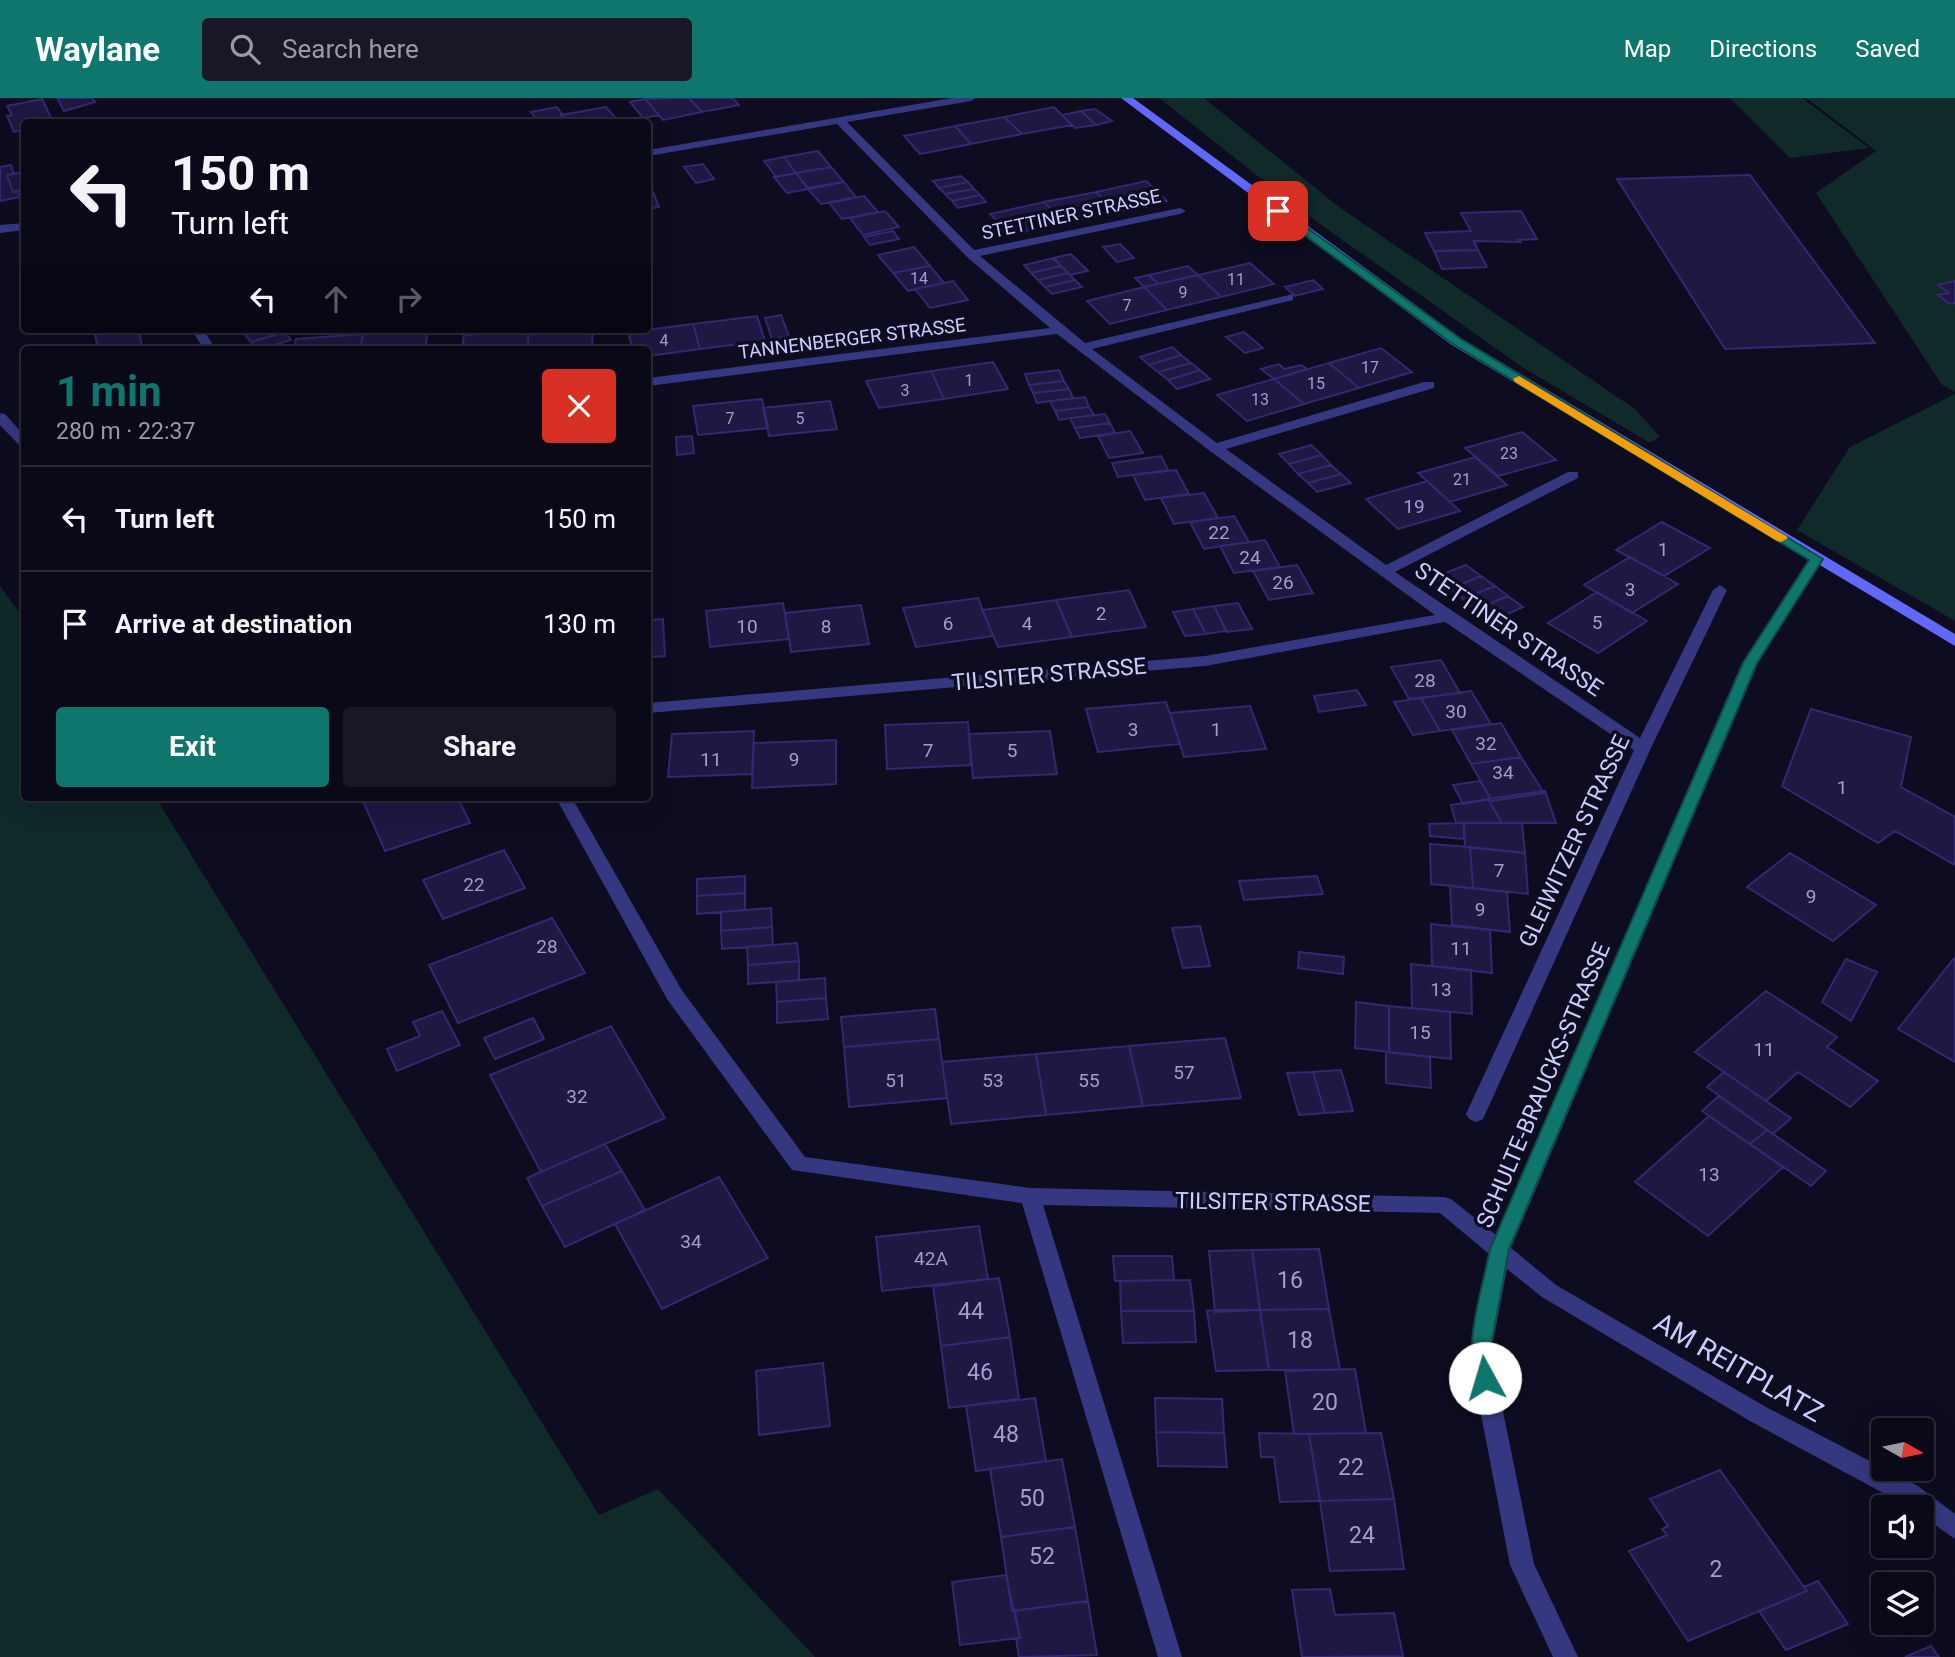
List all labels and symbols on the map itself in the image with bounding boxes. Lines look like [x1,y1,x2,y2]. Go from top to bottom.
pin [1248,181,1308,241]
street label: STETTINER STRASSE [979,184,1163,245]
house number: 14 [910,269,928,288]
house number: 11 [1227,270,1245,289]
house number: 9 [1179,283,1188,302]
house number: 7 [1123,296,1132,315]
street label: TANNENBERGER STRASSE [737,313,967,364]
house number: 4 [660,331,669,350]
house number: 17 [1361,358,1379,377]
house number: 1 [965,371,974,390]
house number: 15 [1307,374,1325,393]
house number: 3 [901,381,910,400]
house number: 13 [1251,390,1269,409]
house number: 7 [726,409,735,428]
house number: 5 [796,409,805,428]
house number: 23 [1500,444,1518,463]
house number: 21 [1453,470,1471,489]
house number: 19 [1403,495,1425,518]
house number: 22 [1208,521,1230,544]
house number: 1 [1658,538,1668,561]
house number: 24 [1239,546,1261,569]
street label: STETTINER STRASSE [1410,556,1608,702]
house number: 26 [1272,571,1294,594]
house number: 3 [1625,578,1635,601]
house number: 2 [1096,602,1106,625]
house number: 5 [1592,611,1602,634]
house number: 6 [943,612,953,635]
house number: 4 [1022,612,1033,635]
house number: 10 [736,615,758,638]
house number: 8 [821,615,831,638]
street label: TILSITER STRASSE [950,653,1148,696]
house number: 28 [1414,669,1436,692]
house number: 30 [1445,700,1467,723]
house number: 3 [1128,718,1138,741]
house number: 1 [1211,718,1221,741]
street label: GLEIWITZER STRASSE [1513,731,1636,952]
house number: 32 [1475,732,1497,755]
house number: 7 [923,739,933,762]
house number: 5 [1007,739,1017,762]
house number: 11 [700,748,722,771]
house number: 9 [789,748,799,771]
house number: 34 [1492,761,1514,784]
house number: 1 [1837,776,1847,799]
house number: 7 [1494,859,1504,882]
house number: 22 [463,873,485,896]
house number: 9 [1806,885,1816,908]
house number: 9 [1475,898,1485,921]
house number: 28 [536,935,558,958]
house number: 11 [1450,937,1472,960]
street label: SCHULTE-BRAUCKS-STRASSE [1471,939,1616,1232]
house number: 13 [1430,978,1452,1001]
house number: 15 [1409,1021,1431,1044]
house number: 11 [1753,1038,1775,1061]
house number: 57 [1173,1061,1195,1084]
house number: 51 [885,1069,907,1092]
house number: 53 [982,1069,1004,1092]
house number: 55 [1078,1069,1100,1092]
house number: 32 [566,1085,588,1108]
house number: 13 [1698,1163,1720,1186]
street label: TILSITER STRASSE [1175,1187,1371,1218]
house number: 34 [680,1230,702,1253]
house number: 42A [914,1247,948,1270]
house number: 16 [1277,1267,1303,1294]
house number: 44 [958,1298,984,1325]
street label: AM REITPLATZ [1648,1306,1829,1429]
house number: 18 [1287,1327,1313,1354]
position arrow [1448,1341,1522,1415]
house number: 46 [967,1359,993,1386]
house number: 20 [1312,1389,1338,1416]
north arrow [1871,1418,1934,1480]
house number: 48 [993,1421,1019,1448]
house number: 22 [1338,1454,1364,1481]
house number: 50 [1019,1485,1045,1512]
house number: 24 [1349,1522,1375,1549]
house number: 52 [1029,1543,1055,1570]
house number: 2 [1710,1556,1723,1583]

